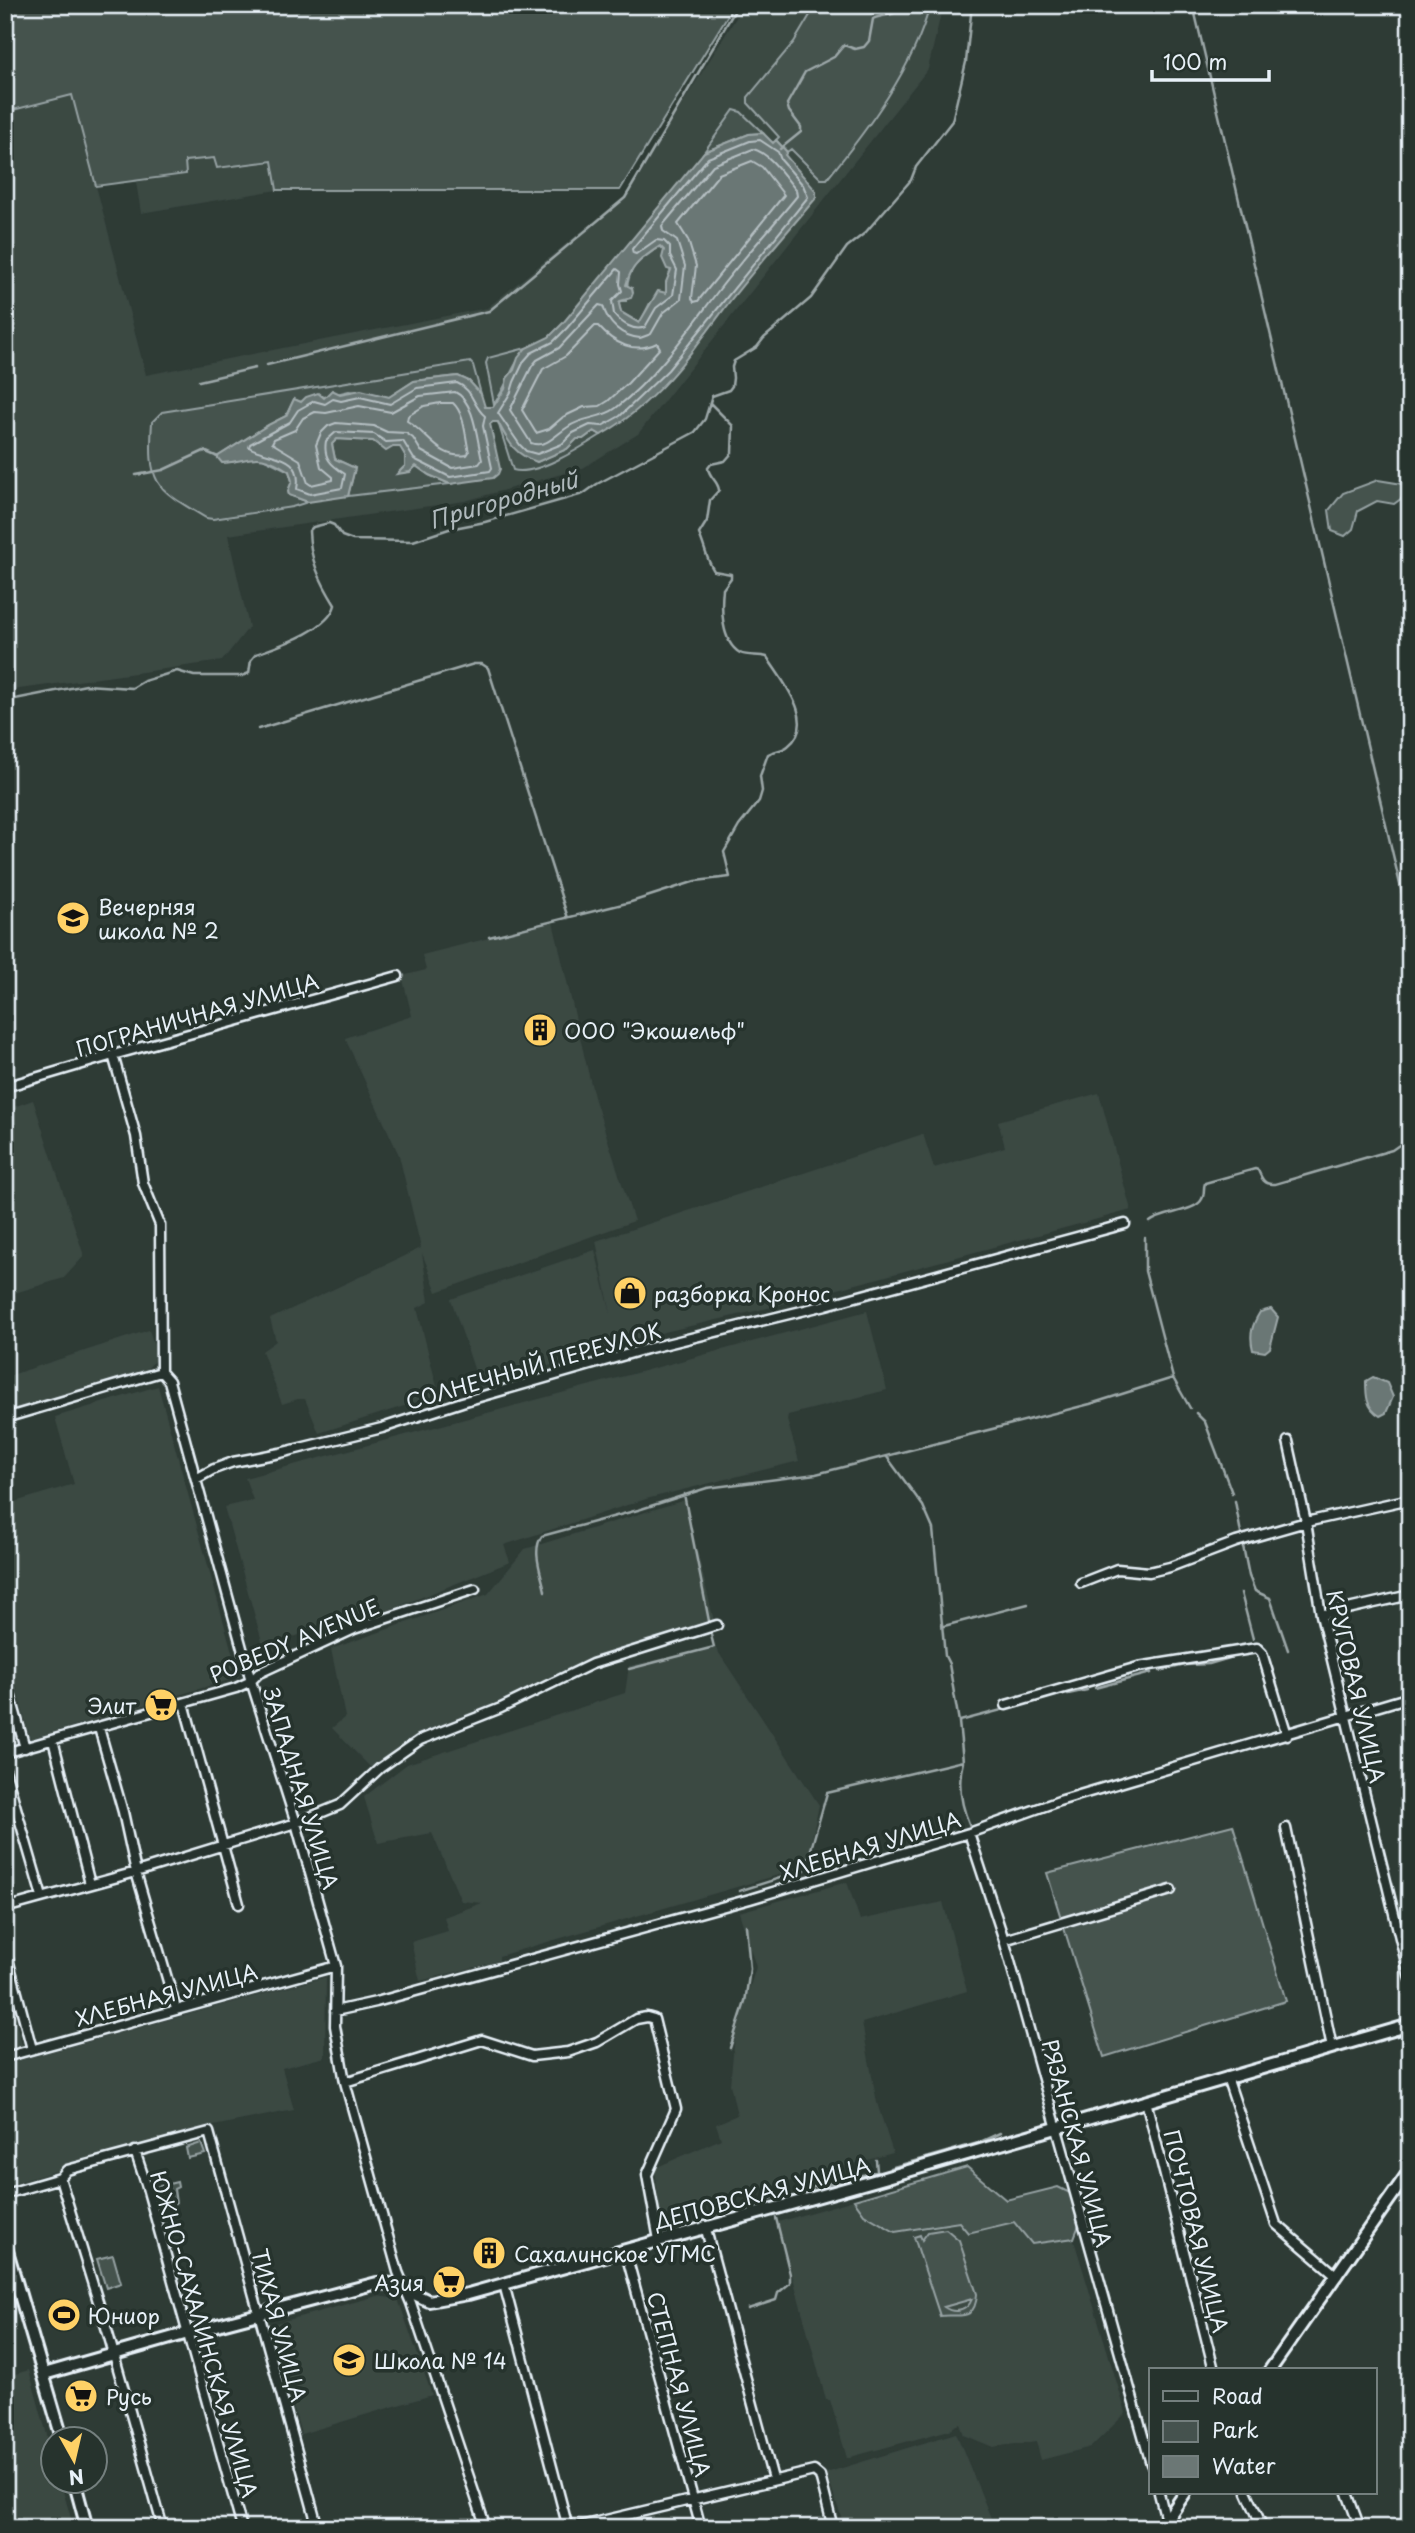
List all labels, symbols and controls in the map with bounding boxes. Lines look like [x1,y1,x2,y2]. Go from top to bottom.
scale bar [1152,38,1270,82]
text: 100 m [1163,45,1227,77]
water label: Пригородный [425,460,584,537]
place label: Вечерняя школа № 2 [98,890,219,946]
school or university icon: Вечерняя школа № 2 [54,899,92,937]
street label: ПОГРАНИЧНАЯ УЛИЦА [72,964,322,1064]
building icon: ООО "Экошельф" [521,1011,559,1049]
place label: ООО "Экошельф" [564,1014,745,1046]
shop icon: разборка Кронос [611,1274,649,1312]
place label: разборка Кронос [654,1277,830,1309]
street label: СОЛНЕЧНЫЙ ПЕРЕУЛОК [402,1313,664,1417]
street label: КРУГОВАЯ УЛИЦА [1319,1586,1395,1786]
street label: POBEDY AVENUE [204,1590,384,1690]
street label: ЗАПАДНАЯ УЛИЦА [256,1683,348,1893]
supermarket icon: Элит [142,1686,180,1724]
place label: Элит [88,1689,137,1721]
street label: ХЛЕБНАЯ УЛИЦА [776,1802,964,1888]
street label: ХЛЕБНАЯ УЛИЦА [71,1954,261,2034]
street label: РЯЗАНСКАЯ УЛИЦА [1035,2036,1121,2250]
street label: ПОЧТОВАЯ УЛИЦА [1156,2126,1238,2336]
street label: ДЕПОВСКАЯ УЛИЦА [649,2148,874,2237]
street label: ЮЖНО-САХАЛИНСКАЯ УЛИЦА [143,2167,267,2501]
building icon: Сахалинское УГМС [470,2234,508,2272]
place label: Сахалинское УГМС [514,2237,716,2269]
street label: ТИХАЯ УЛИЦА [244,2245,316,2405]
supermarket icon: Азия [430,2263,468,2301]
place label: Азия [374,2266,424,2298]
street label: СТЕПНАЯ УЛИЦА [640,2288,720,2480]
sports icon: Юниор [45,2296,83,2334]
place label: Юниор [88,2299,160,2331]
school or university icon: Школа № 14 [330,2341,368,2379]
place label: Школа № 14 [374,2344,507,2376]
legend [1149,2368,1376,2494]
supermarket icon: Русь [62,2377,100,2415]
text: Road [1212,2379,1263,2411]
place label: Русь [106,2380,152,2412]
text: Park [1212,2413,1259,2445]
north arrow [38,2424,108,2494]
text: Water [1212,2449,1276,2481]
text: N [67,2463,86,2493]

